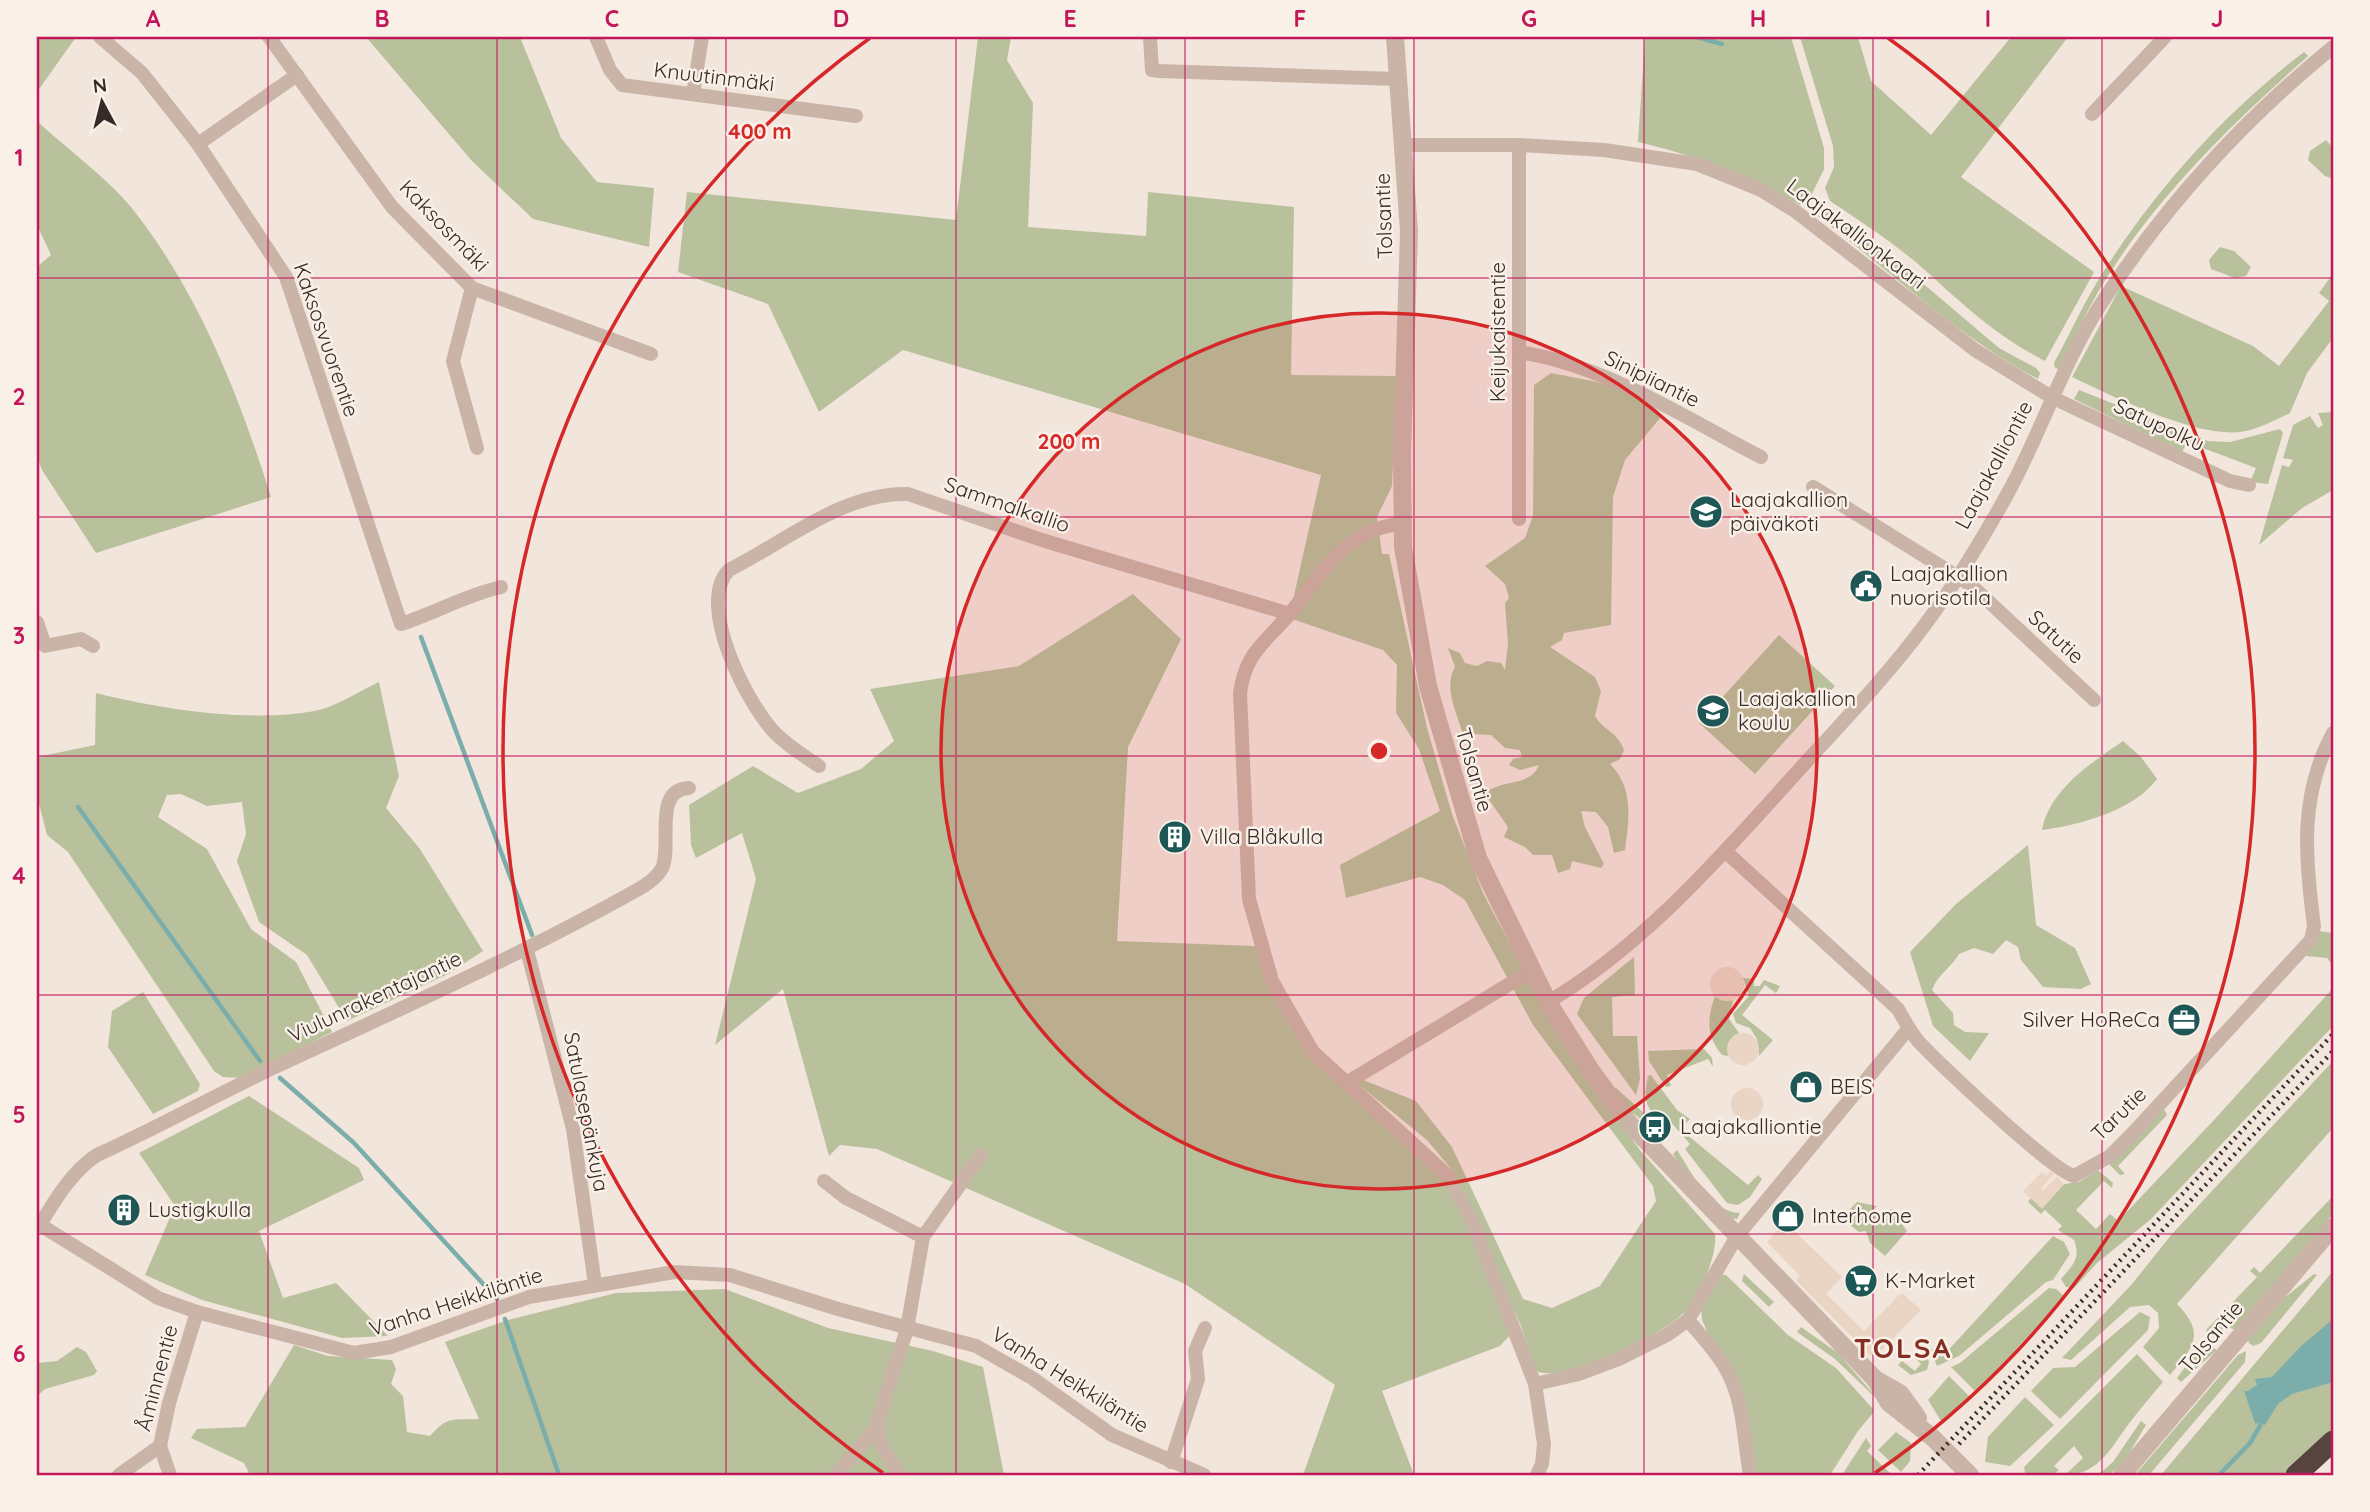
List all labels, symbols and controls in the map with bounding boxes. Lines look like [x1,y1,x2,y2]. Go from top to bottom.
text: A [146,4,161,33]
text: B [374,4,390,33]
text: C [605,4,619,33]
text: D [833,4,849,33]
text: E [1063,4,1077,33]
text: F [1294,4,1306,33]
text: G [1521,4,1537,33]
text: H [1750,4,1766,33]
text: I [1985,4,1991,33]
text: J [2211,4,2223,33]
street label: Knuutinmäki [652,56,776,96]
north arrow [66,66,136,136]
text: N [92,72,108,98]
text: 400 m [728,118,792,144]
text: 1 [15,143,23,172]
street label: Laajakallionkaari [1782,172,1931,294]
street label: Tolsantie [1369,173,1397,259]
street label: Kaksosmäki [394,174,495,277]
street label: Kaksosvuorentie [288,259,365,420]
street label: Keijukaistentie [1484,262,1510,402]
street label: Sinipiiantie [1600,344,1704,412]
text: 2 [12,382,26,411]
street label: Satupolku [2110,392,2209,456]
street label: Laajakalliontie [1948,396,2038,533]
text: 200 m [1038,428,1100,454]
street label: Sammalkallio [941,470,1074,538]
place label: Laajakallion päiväkoti [1730,486,1848,536]
school or university icon: Laajakallion päiväkoti [1687,493,1725,531]
place label: Laajakallion nuorisotila [1890,560,2008,610]
public building icon: Laajakallion nuorisotila [1847,567,1885,605]
street label: Satutie [2023,604,2090,669]
text: 3 [13,621,25,650]
place label: Laajakallion koulu [1738,685,1856,735]
school or university icon: Laajakallion koulu [1694,692,1732,730]
street label: Tolsantie [1451,725,1499,815]
centre of rings [1367,739,1391,763]
building icon: Villa Blåkulla [1156,818,1194,856]
place label: Villa Blåkulla [1200,823,1323,849]
text: 4 [12,861,26,890]
street label: Viulunrakentajantie [284,944,465,1048]
office icon: Silver HoReCa [2165,1001,2203,1039]
place label: Silver HoReCa [2023,1006,2160,1032]
street label: Satulasepänkuja [559,1030,615,1194]
shop icon: BEIS [1787,1068,1825,1106]
place label: BEIS [1830,1073,1873,1099]
street label: Tarutie [2085,1081,2151,1146]
text: 5 [12,1100,26,1129]
bus stop icon: Laajakalliontie [1636,1108,1674,1146]
place label: Laajakalliontie [1680,1113,1822,1139]
building icon: Lustigkulla [105,1191,143,1229]
place label: Lustigkulla [148,1196,251,1222]
shop icon: Interhome [1769,1197,1807,1235]
place label: Interhome [1812,1202,1912,1228]
street label: Vanha Heikkiläntie [366,1261,546,1341]
supermarket icon: K-Market [1842,1262,1880,1300]
place label: K-Market [1885,1267,1975,1293]
street label: Tolsantie [2173,1295,2248,1378]
street label: Vanha Heikkiläntie [987,1320,1154,1438]
street label: Åminnentie [129,1322,183,1434]
district label: TOLSA [1854,1330,1952,1365]
text: 6 [13,1339,25,1368]

